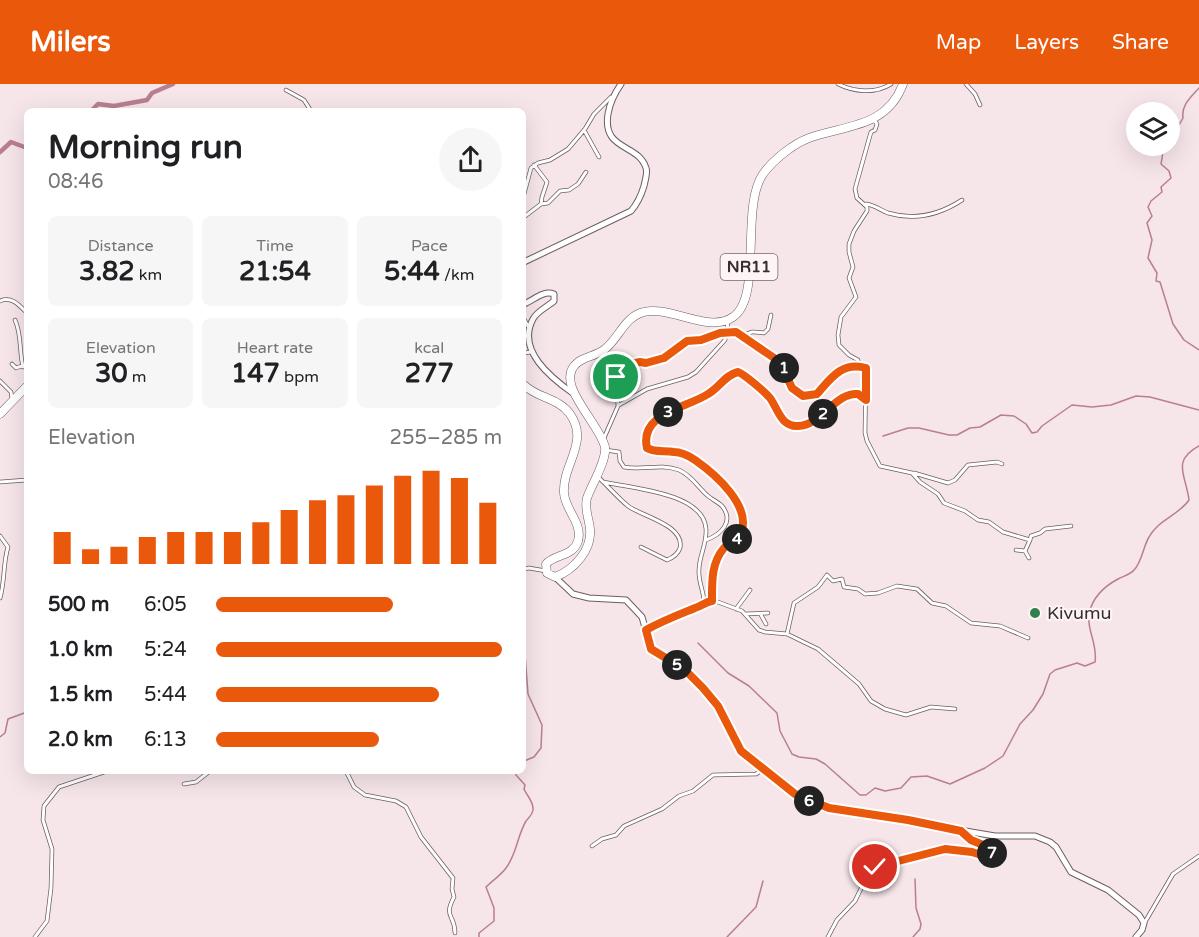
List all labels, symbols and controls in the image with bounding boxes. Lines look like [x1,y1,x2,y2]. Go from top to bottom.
text: Milers [30,25,111,59]
text: Map [936,30,981,55]
text: Layers [1014,30,1079,55]
text: Share [1112,30,1169,55]
map controls [1126,102,1180,156]
button: layers [1126,102,1180,156]
text: Morning run [48,128,243,167]
button: share [439,128,502,191]
text: 08:46 [48,170,103,194]
text: Distance [88,236,154,256]
text: Time [256,236,294,256]
text: Pace [411,236,448,256]
road number: NR11 [720,254,777,280]
text: 3.82 [79,256,135,287]
text: 21:54 [239,256,311,287]
text: 5:44 [384,256,440,287]
text: km [135,265,162,285]
text: /km [440,265,475,285]
text: Elevation [86,338,156,358]
text: Heart rate [237,338,313,358]
text: kcal [414,338,444,358]
pin [590,351,641,402]
pin: 1 [769,353,799,383]
text: 30 [95,358,128,389]
text: 147 [231,358,280,389]
text: 277 [405,358,454,389]
text: 1 [779,358,789,378]
icon: arrive [599,360,632,393]
text: m [128,367,146,387]
text: bpm [280,367,319,387]
pin: 3 [653,397,683,427]
pin: 2 [808,399,838,429]
text: 3 [663,402,673,422]
text: 2 [818,404,828,424]
text: Elevation [48,426,135,450]
text: 255–285 m [389,426,502,450]
pin: 4 [722,524,752,554]
text: 4 [732,529,742,549]
text: 500 m [48,593,109,617]
text: 6:05 [144,593,187,617]
place label: Kivumu [1047,602,1111,624]
marker: Kivumu [1028,606,1042,620]
text: 1.0 km [48,638,113,662]
text: 5:24 [144,638,187,662]
pin: 5 [662,650,692,680]
text: 5 [672,655,682,675]
text: 1.5 km [48,683,113,707]
text: 5:44 [144,683,187,707]
text: 2.0 km [48,728,113,752]
text: 6:13 [144,728,187,752]
pin: 6 [794,786,824,816]
text: 6 [804,791,814,811]
pin: 7 [977,838,1007,868]
pin [849,841,900,892]
text: 7 [987,843,997,863]
icon: check [858,850,891,883]

